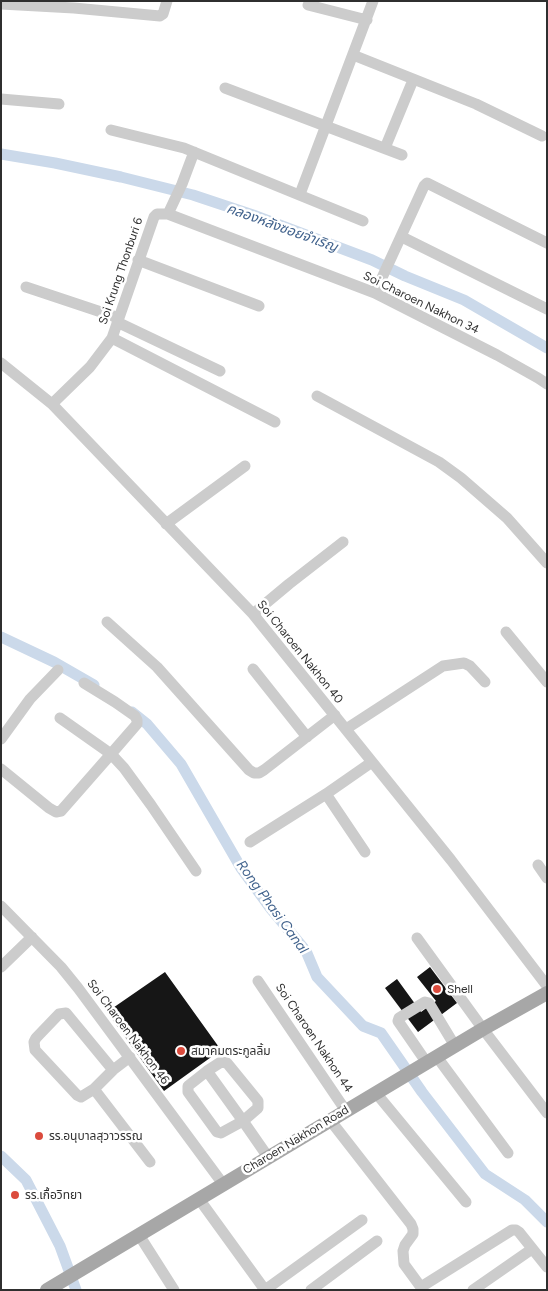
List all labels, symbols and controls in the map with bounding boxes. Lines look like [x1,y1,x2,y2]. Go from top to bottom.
water label: คลองหลังซอยจำเริญ [224,200,340,256]
street label: Soi Krung Thonburi 6 [96,216,146,326]
street label: Soi Charoen Nakhon 34 [361,269,481,337]
street label: Soi Charoen Nakhon 40 [254,598,346,706]
water label: Rong Phasi Canal [233,857,311,957]
street label: Soi Charoen Nakhon 46 [84,977,172,1087]
street label: Soi Charoen Nakhon 44 [272,981,356,1095]
place label: Shell [447,982,473,996]
marker: Shell [431,983,443,995]
place label: สมาคมตระกูลลิ้ม [191,1044,271,1058]
marker: สมาคมตระกูลลิ้ม [175,1045,187,1057]
street label: Charoen Nakhon Road [240,1103,352,1177]
place label: รร.อนุบาลสุวาวรรณ [49,1129,143,1143]
marker: รร.อนุบาลสุวาวรรณ [33,1130,45,1142]
place label: รร.เกื้อวิทยา [25,1188,82,1202]
marker: รร.เกื้อวิทยา [9,1189,21,1201]

